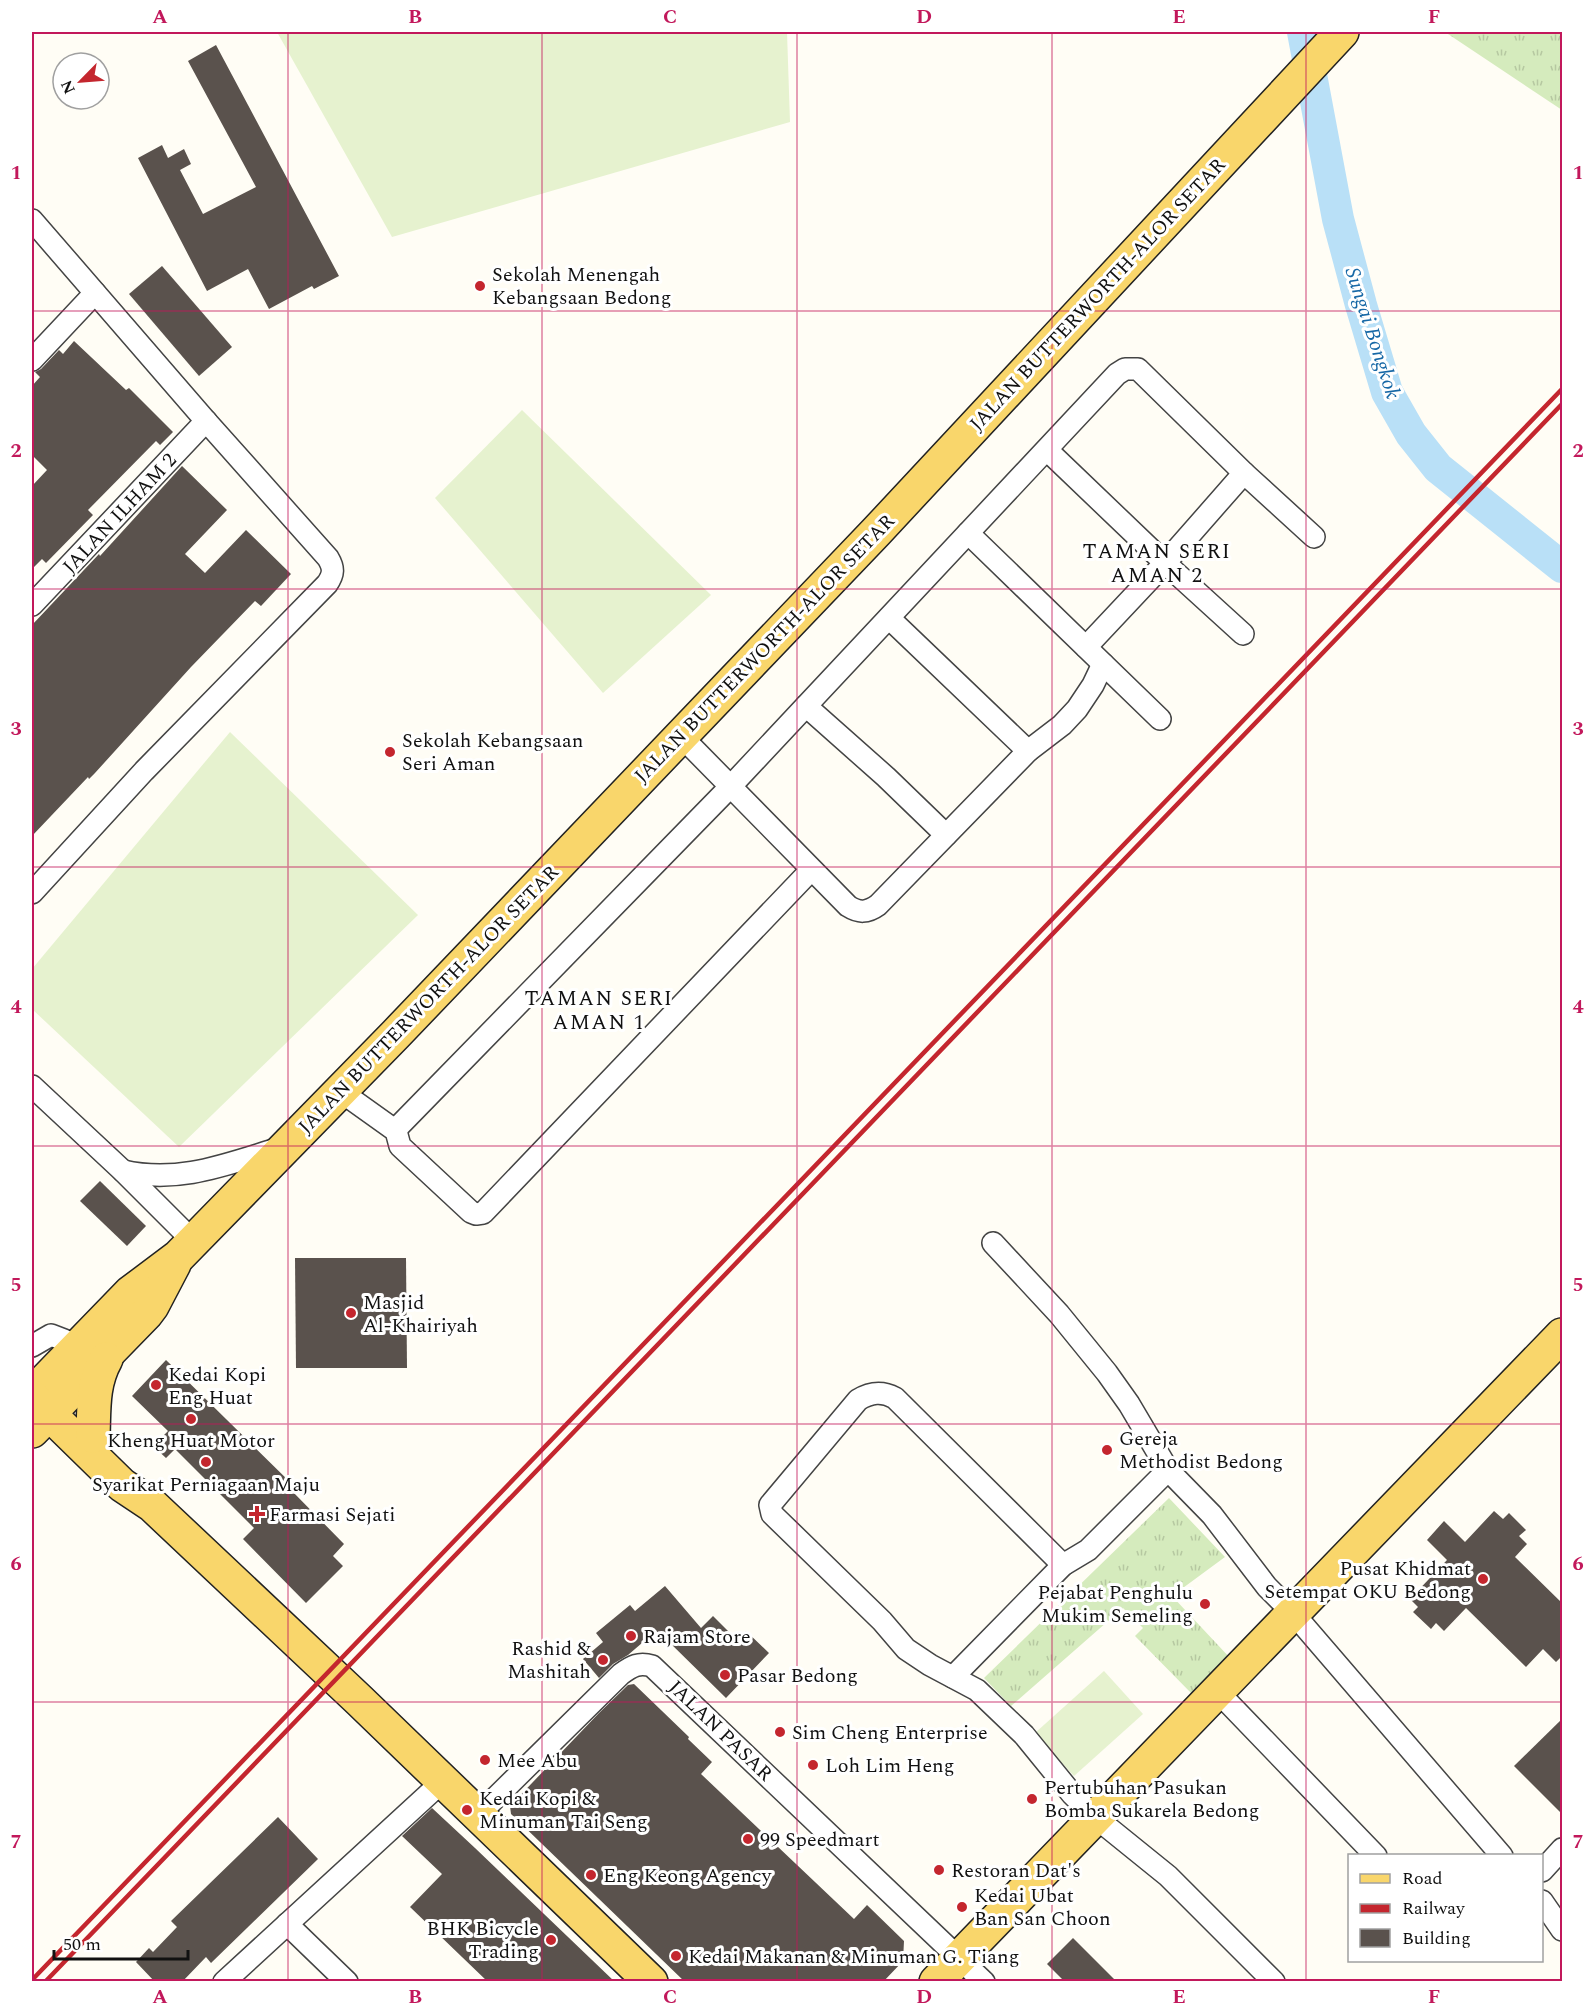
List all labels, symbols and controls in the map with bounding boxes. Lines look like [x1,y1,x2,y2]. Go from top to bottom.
text: A [152,2,168,32]
text: B [408,2,422,32]
text: C [663,2,677,32]
text: D [916,2,932,32]
text: E [1172,2,1186,32]
text: F [1428,2,1440,32]
north arrow [51,51,111,111]
text: N [55,76,82,98]
street label: JALAN BUTTERWORTH-ALOR SETAR [963,151,1233,438]
text: 1 [10,158,22,188]
text: 1 [1572,158,1584,188]
place label: Sekolah Menengah Kebangsaan Bedong [492,260,671,313]
water label: Sungai Bongkok [1336,263,1409,404]
marker: Sekolah Menengah Kebangsaan Bedong [473,279,487,293]
text: 2 [10,436,22,466]
text: 2 [1572,436,1584,466]
street label: JALAN ILHAM 2 [56,446,184,581]
street label: JALAN BUTTERWORTH-ALOR SETAR [627,507,903,790]
district label: TAMAN SERI AMAN 2 [1082,536,1232,592]
text: 3 [10,714,22,744]
text: 3 [1572,714,1584,744]
place label: Sekolah Kebangsaan Seri Aman [402,726,583,779]
marker: Sekolah Kebangsaan Seri Aman [383,745,397,759]
street label: JALAN BUTTERWORTH-ALOR SETAR [291,858,567,1141]
district label: TAMAN SERI AMAN 1 [524,983,674,1039]
text: 4 [10,992,22,1022]
text: 4 [1572,992,1584,1022]
text: 5 [10,1270,22,1300]
text: 5 [1572,1270,1584,1300]
place label: Masjid Al-Khairiyah [363,1288,478,1341]
marker: Masjid Al-Khairiyah [344,1306,358,1320]
place label: Kedai Kopi Eng Huat [168,1360,266,1413]
marker: Kedai Kopi Eng Huat [149,1378,163,1392]
marker: Kheng Huat Motor [184,1412,198,1426]
place label: Gereja Methodist Bedong [1119,1424,1283,1477]
place label: Kheng Huat Motor [107,1426,275,1456]
marker: Gereja Methodist Bedong [1100,1443,1114,1457]
marker: Syarikat Perniagaan Maju [199,1455,213,1469]
place label: Syarikat Perniagaan Maju [92,1470,320,1500]
place label: Farmasi Sejati [269,1500,395,1530]
marker: Farmasi Sejati [250,1507,264,1521]
text: 6 [10,1549,22,1579]
text: 6 [1572,1549,1584,1579]
place label: Pusat Khidmat Setempat OKU Bedong [1264,1554,1471,1607]
marker: Pusat Khidmat Setempat OKU Bedong [1476,1572,1490,1586]
place label: Pejabat Penghulu Mukim Semeling [1038,1578,1193,1631]
marker: Pejabat Penghulu Mukim Semeling [1198,1597,1212,1611]
place label: Rajam Store [643,1622,751,1652]
marker: Rajam Store [624,1629,638,1643]
place label: Rashid & Mashitah [507,1634,591,1687]
marker: Rashid & Mashitah [596,1653,610,1667]
place label: Pasar Bedong [737,1661,858,1691]
marker: Pasar Bedong [718,1668,732,1682]
street label: JALAN PASAR [661,1673,780,1789]
place label: Sim Cheng Enterprise [792,1718,988,1748]
marker: Sim Cheng Enterprise [773,1725,787,1739]
place label: Mee Abu [497,1746,578,1776]
place label: Loh Lim Heng [825,1751,955,1781]
marker: Mee Abu [478,1753,492,1767]
marker: Loh Lim Heng [806,1758,820,1772]
place label: Pertubuhan Pasukan Bomba Sukarela Bedong [1044,1773,1259,1826]
place label: Kedai Kopi & Minuman Tai Seng [479,1784,648,1837]
marker: Pertubuhan Pasukan Bomba Sukarela Bedong [1025,1792,1039,1806]
marker: Kedai Kopi & Minuman Tai Seng [460,1803,474,1817]
place label: 99 Speedmart [760,1825,880,1855]
text: 7 [10,1827,22,1857]
text: 7 [1572,1827,1584,1857]
marker: 99 Speedmart [741,1832,755,1846]
legend [1348,1854,1543,1962]
place label: Restoran Dat's [951,1856,1081,1886]
place label: Eng Keong Agency [603,1861,773,1891]
marker: Restoran Dat's [932,1863,946,1877]
text: Road [1402,1865,1443,1892]
marker: Eng Keong Agency [584,1868,598,1882]
place label: Kedai Ubat Ban San Choon [974,1881,1111,1934]
text: Railway [1402,1895,1466,1922]
marker: Kedai Ubat Ban San Choon [955,1900,969,1914]
place label: BHK Bicycle Trading [427,1914,539,1967]
scale bar [54,1923,188,1961]
text: Building [1402,1925,1471,1952]
text: 50 m [63,1931,101,1958]
marker: BHK Bicycle Trading [544,1933,558,1947]
place label: Kedai Makanan & Minuman G. Tiang [688,1942,1019,1972]
marker: Kedai Makanan & Minuman G. Tiang [669,1949,683,1963]
text: A [152,1982,168,2012]
text: B [408,1982,422,2012]
text: C [663,1982,677,2012]
text: D [916,1982,932,2012]
text: E [1172,1982,1186,2012]
text: F [1428,1982,1440,2012]

